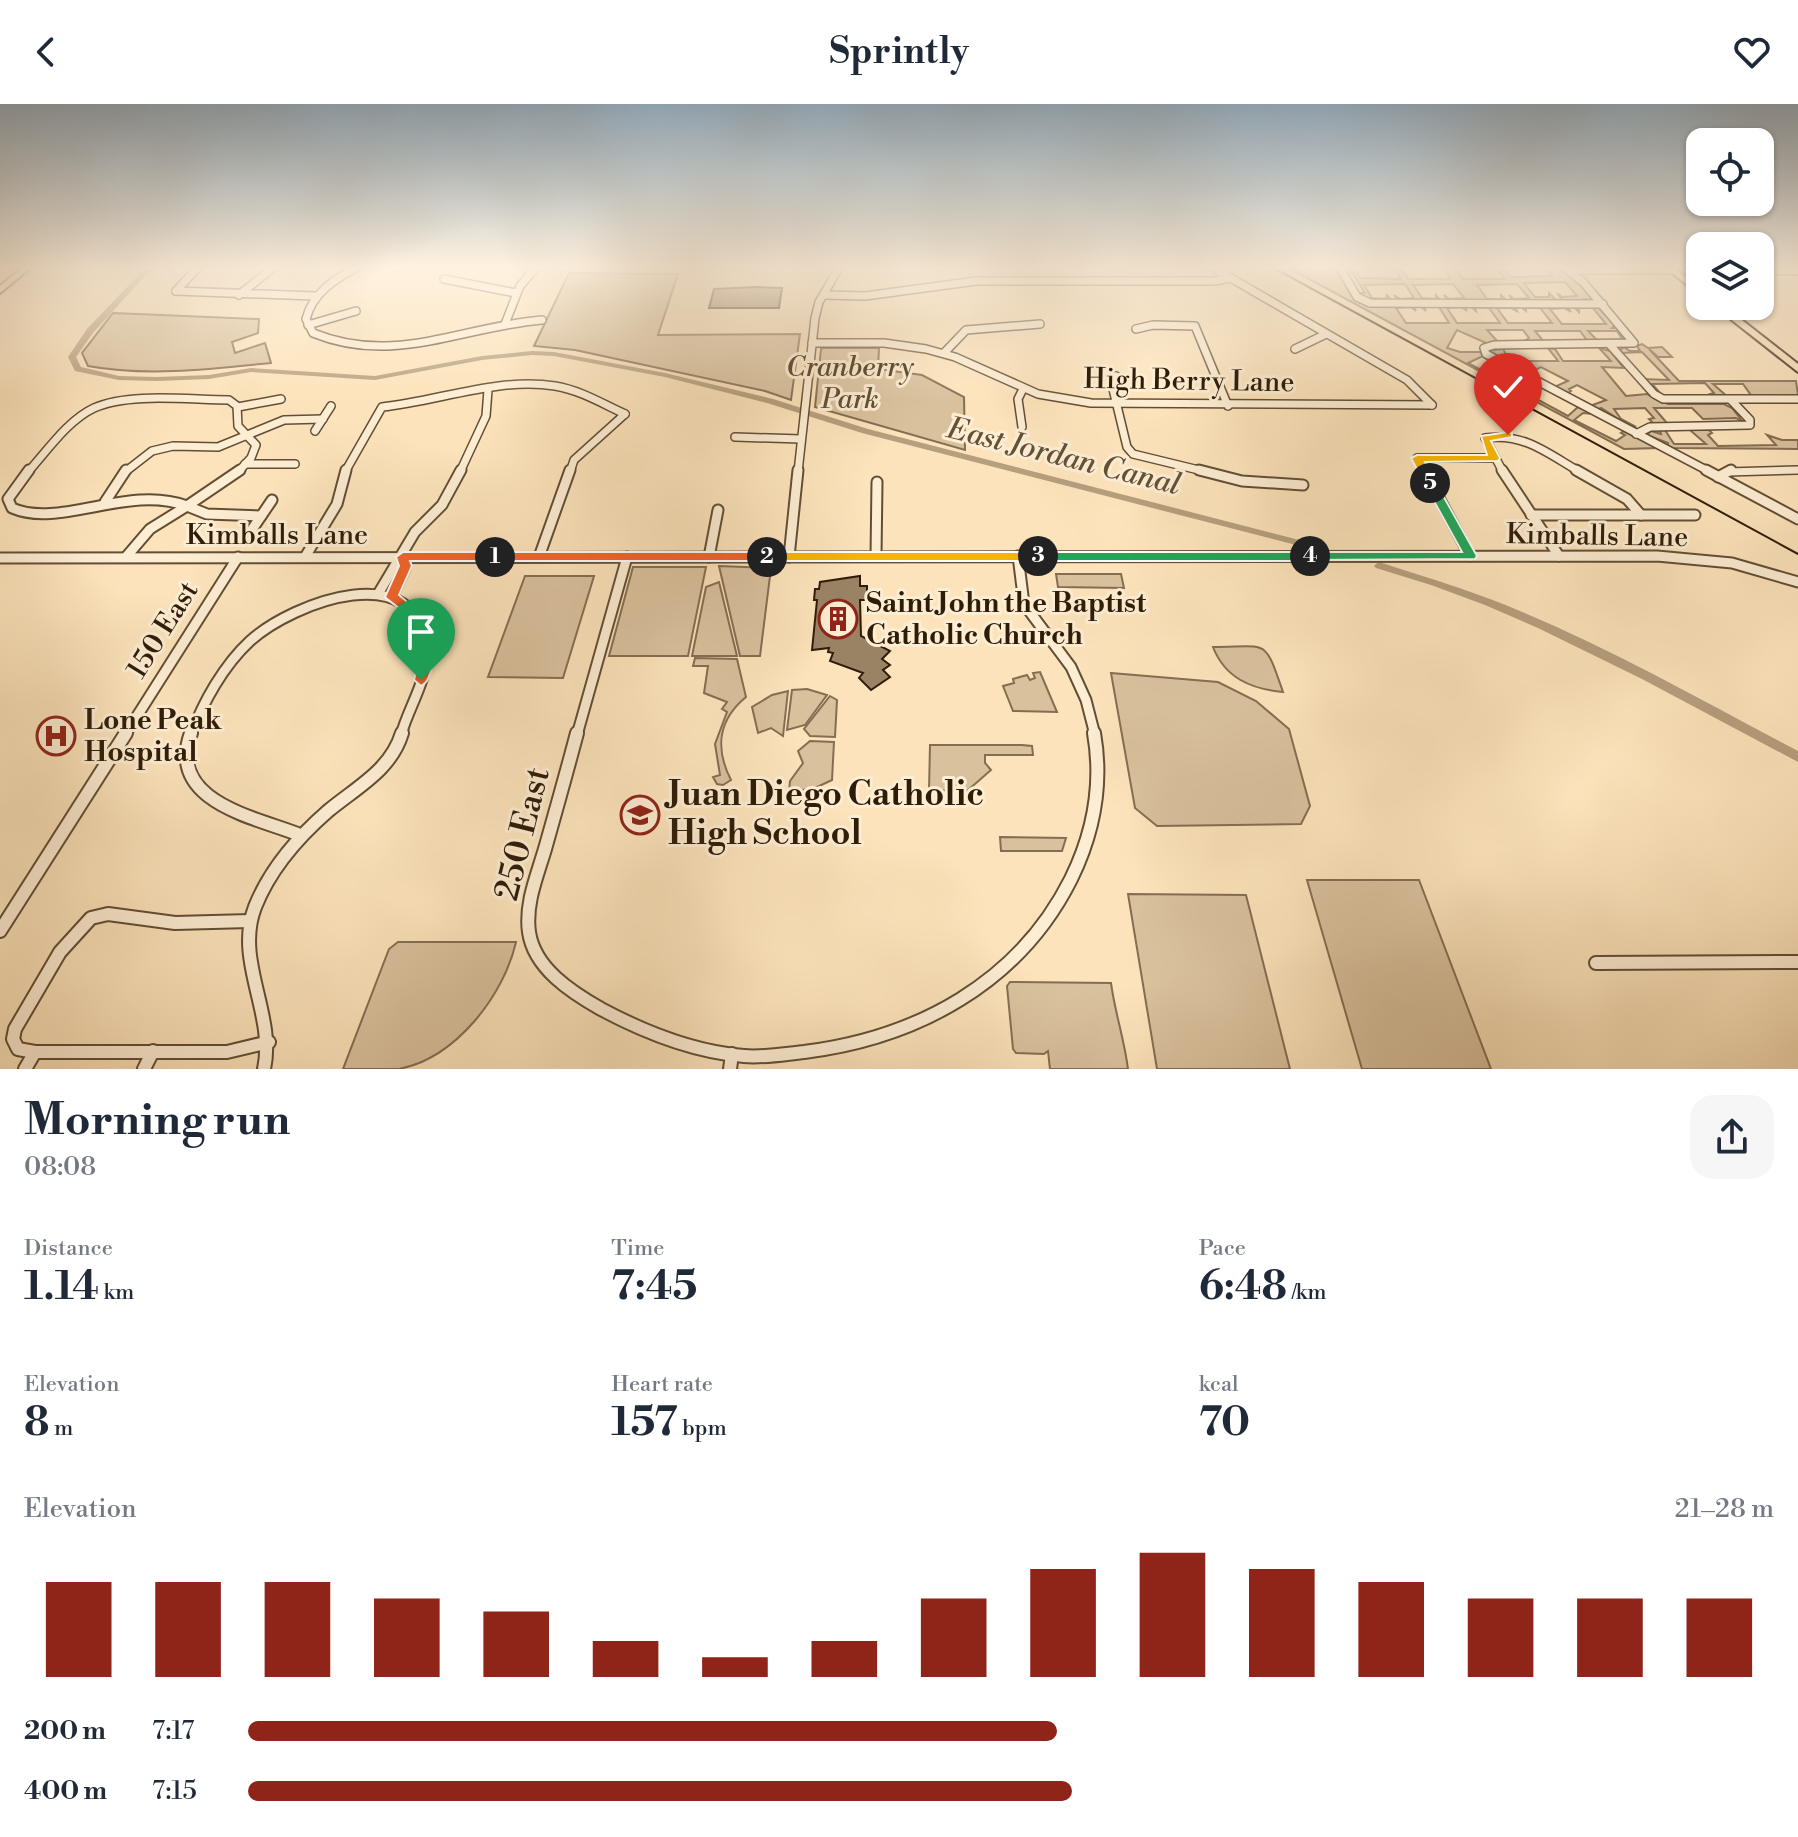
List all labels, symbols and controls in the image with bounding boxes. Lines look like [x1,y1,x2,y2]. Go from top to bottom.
icon: back [24,30,68,74]
text: Sprintly [829,30,969,75]
icon: heart [1730,30,1774,74]
map controls [1686,128,1774,320]
button: locate [1686,128,1774,216]
button: layers [1686,232,1774,320]
park label: Cranberry Park [786,350,915,417]
pin [1474,353,1542,435]
street label: High Berry Lane [1083,362,1295,400]
icon: check [1486,365,1530,409]
water label: East Jordan Canal [942,409,1185,504]
pin: 5 [1410,463,1450,503]
text: 5 [1423,469,1437,496]
street label: Kimballs Lane [1505,517,1689,555]
street label: Kimballs Lane [186,518,368,553]
pin: 3 [1018,536,1058,576]
pin: 4 [1290,536,1330,576]
pin: 1 [475,537,515,577]
pin: 2 [747,537,787,577]
text: 3 [1031,542,1045,569]
text: 4 [1303,542,1317,569]
text: 1 [490,543,500,570]
text: 2 [760,543,774,570]
street label: 150 East [120,575,206,685]
place label: Saint John the Baptist Catholic Church [866,586,1147,653]
pin [387,598,455,680]
building icon: Saint John the Baptist Catholic Church [817,598,859,640]
icon: arrive [399,610,443,654]
place label: Lone Peak Hospital [84,703,222,770]
hospital icon: Lone Peak Hospital [35,715,77,757]
street label: 250 East [486,763,560,905]
place label: Juan Diego Catholic High School [664,774,984,855]
school or university icon: Juan Diego Catholic High School [619,794,661,836]
text: Morning run [24,1093,290,1148]
button: share [1690,1095,1774,1179]
text: 08:08 [24,1151,96,1183]
text: Distance [24,1235,113,1262]
text: Time [611,1235,664,1262]
text: Pace [1199,1235,1246,1262]
text: 1.14 [24,1262,99,1312]
text: 7:45 [611,1262,697,1312]
text: 6:48 [1199,1262,1287,1312]
text: km [99,1279,134,1306]
text: /km [1287,1279,1327,1306]
text: Elevation [24,1371,119,1398]
text: Heart rate [611,1371,713,1398]
text: kcal [1199,1371,1239,1398]
text: 8 [24,1398,49,1448]
text: 157 [611,1398,678,1448]
text: 70 [1199,1398,1250,1448]
text: m [49,1415,73,1442]
text: bpm [678,1415,727,1442]
text: Elevation [24,1493,137,1525]
text: 21–28 m [1675,1493,1774,1525]
text: 200 m [24,1715,106,1747]
text: 7:17 [152,1715,194,1747]
text: 400 m [24,1775,107,1807]
text: 7:15 [152,1775,197,1807]

